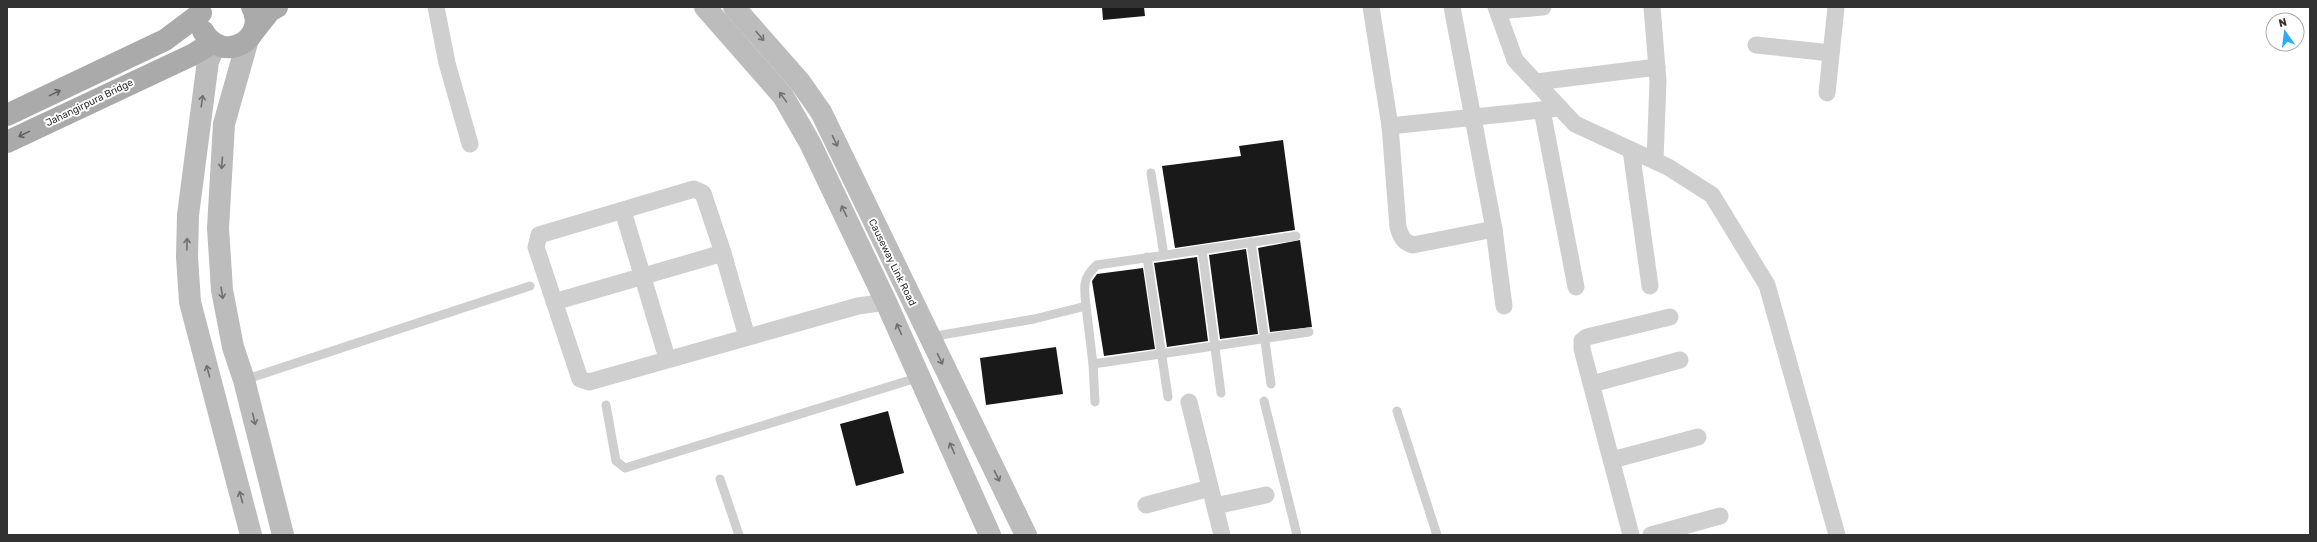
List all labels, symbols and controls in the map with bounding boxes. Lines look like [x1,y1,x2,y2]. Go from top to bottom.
north arrow [2265,12,2305,52]
text: N [2277,15,2288,30]
one-way arrow [755,31,764,41]
street label: Jahangirpura Bridge [44,76,135,129]
one-way arrow [49,89,61,96]
one-way arrow [779,92,787,103]
one-way arrow [199,95,206,108]
one-way arrow [18,131,30,138]
one-way arrow [832,135,839,147]
one-way arrow [218,156,225,169]
one-way arrow [840,206,848,218]
street label: Causeway Link Road [866,217,918,308]
one-way arrow [183,238,191,251]
one-way arrow [218,286,226,299]
one-way arrow [895,324,902,336]
one-way arrow [937,353,944,365]
one-way arrow [204,365,212,378]
one-way arrow [250,412,258,425]
one-way arrow [948,443,955,455]
one-way arrow [994,470,1001,482]
one-way arrow [237,491,244,504]

